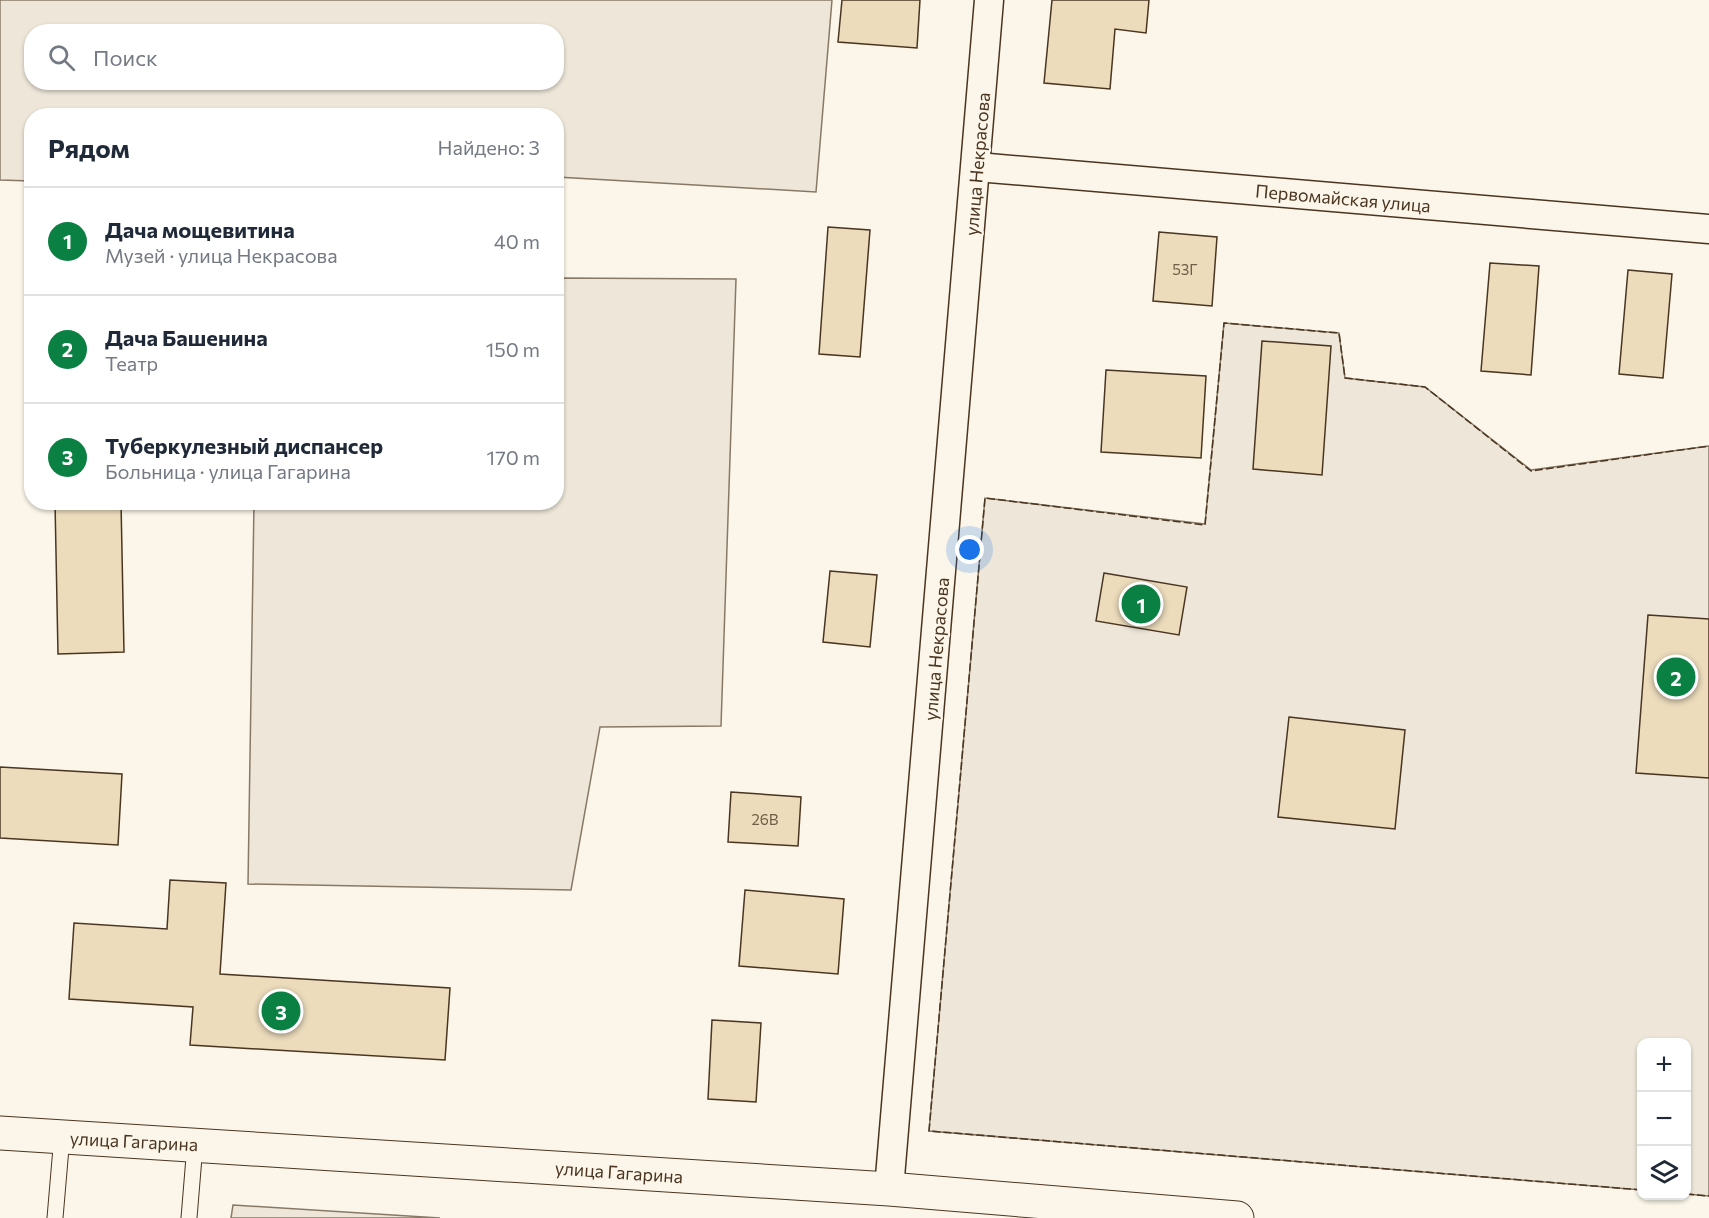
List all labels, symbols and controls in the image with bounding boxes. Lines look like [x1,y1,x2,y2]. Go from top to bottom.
search box [24,24,564,90]
icon: search [45,41,78,74]
text: Поиск [93,44,158,71]
street label: улица Некрасова [960,91,994,237]
text: Рядом [48,132,130,163]
text: Найдено: 3 [438,135,540,159]
street label: Первомайская улица [1254,179,1432,217]
text: Дача мощевитина [105,216,295,243]
text: 1 [63,229,72,253]
text: 40 m [494,229,540,253]
text: Музей · улица Некрасова [105,243,338,267]
house number: 53Г [1172,260,1198,278]
text: Дача Башенина [105,324,268,351]
text: 2 [62,337,73,361]
text: 150 m [486,337,540,361]
text: Театр [105,351,158,375]
text: Туберкулезный диспансер [105,432,383,459]
text: 3 [62,445,73,469]
text: 170 m [487,445,540,469]
text: Больница · улица Гагарина [105,459,351,483]
your location [955,535,984,564]
street label: улица Некрасова [919,576,953,722]
pin: 1 [1122,582,1160,626]
pin: 2 [1656,654,1696,700]
house number: 26В [751,810,779,828]
pin: 3 [262,988,300,1034]
map controls [1637,1038,1691,1200]
button: + [1637,1038,1691,1092]
button: − [1637,1092,1691,1146]
street label: улица Гагарина [69,1127,199,1155]
button: layers [1637,1146,1691,1200]
street label: улица Гагарина [554,1157,684,1187]

